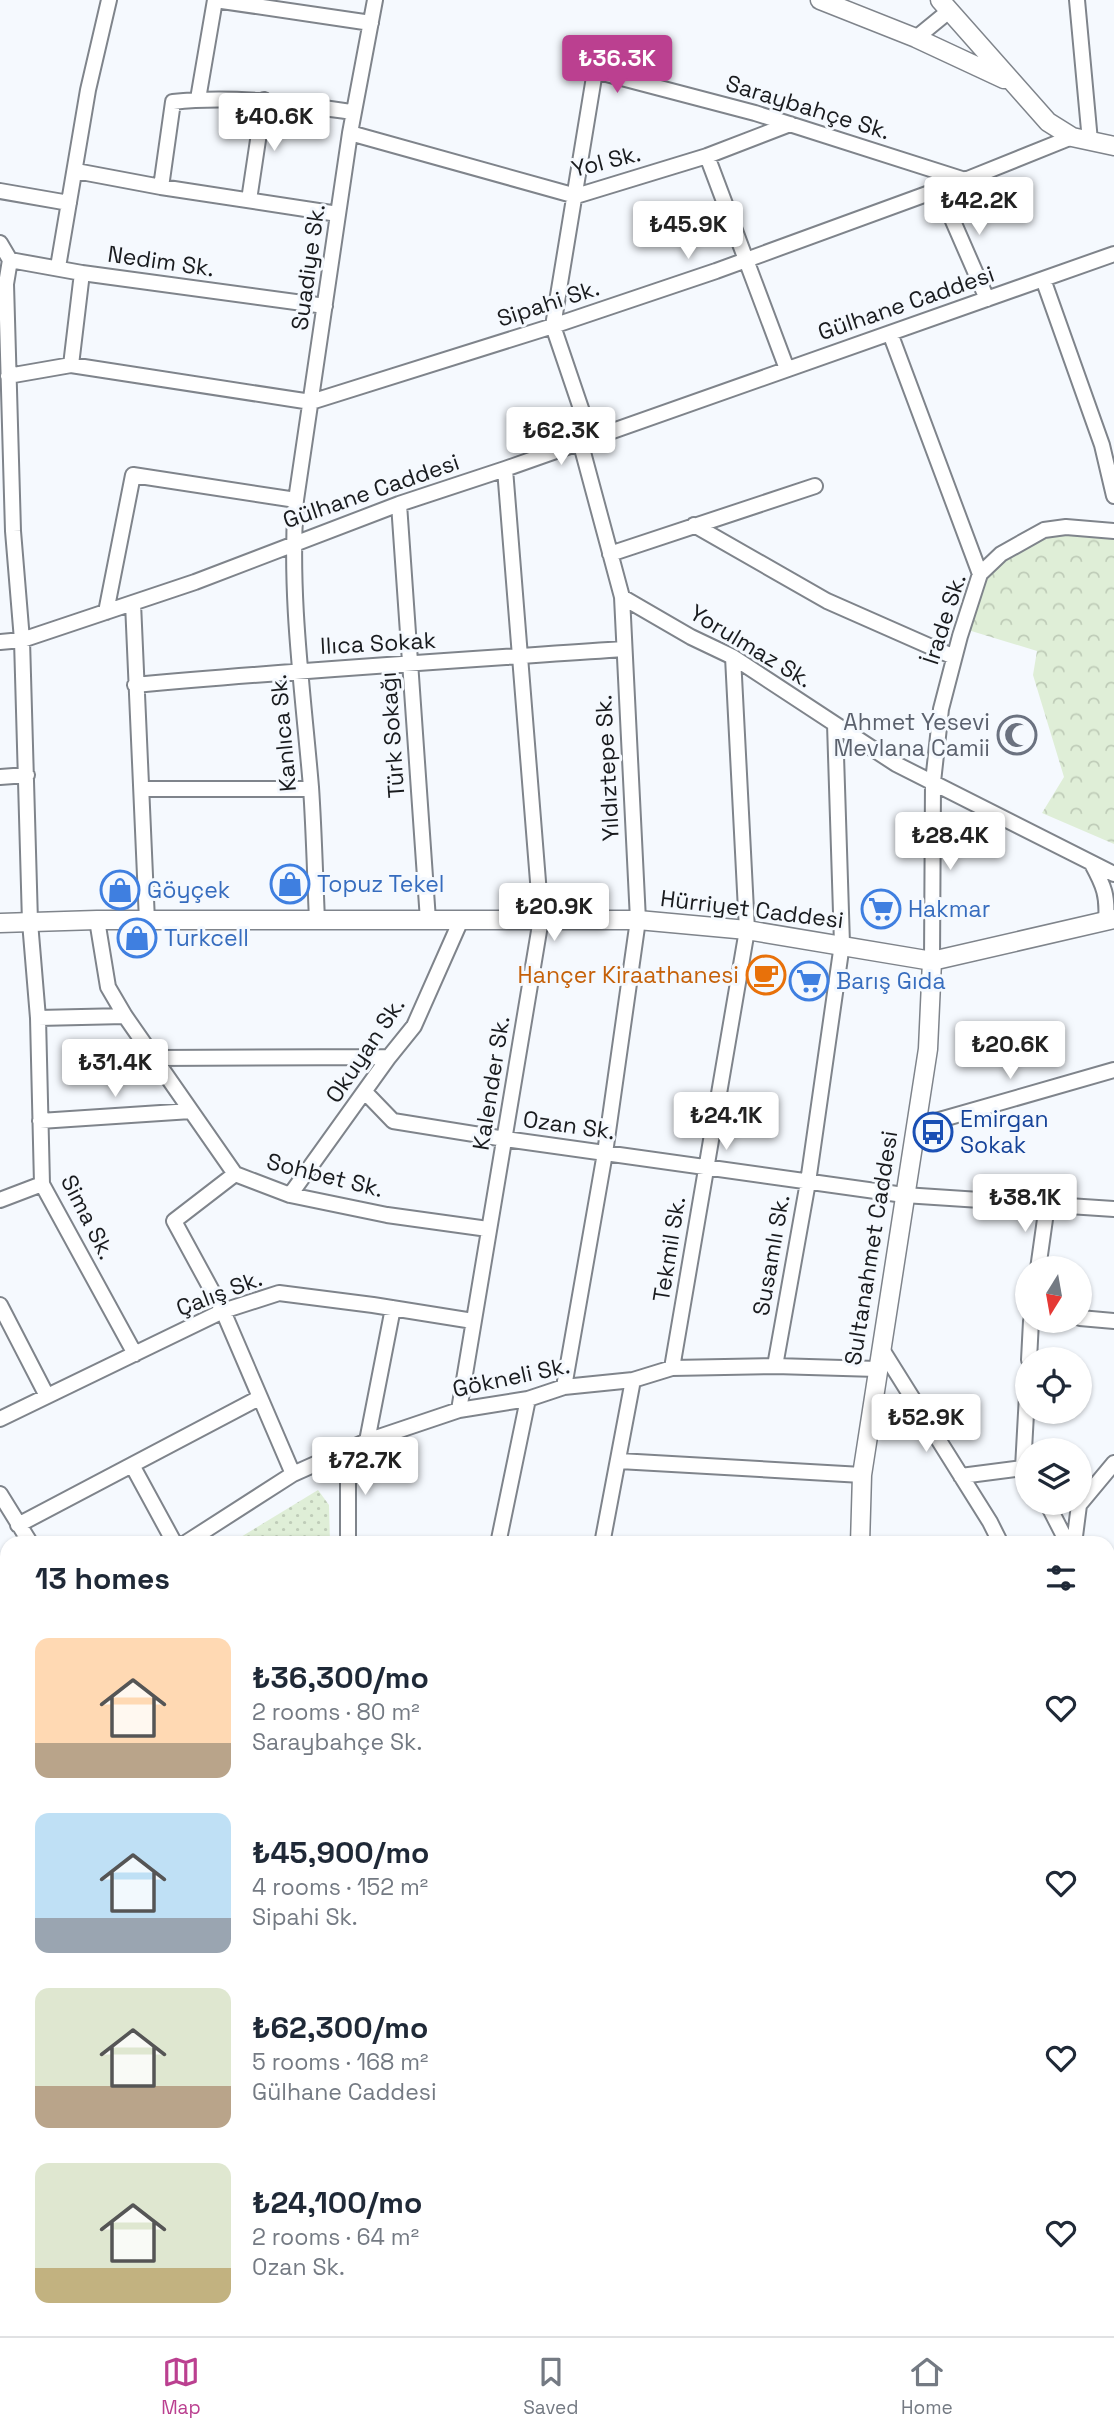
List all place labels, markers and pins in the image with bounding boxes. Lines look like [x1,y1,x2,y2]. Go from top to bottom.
pin: ₺36.3K [560,36,674,95]
pin: ₺40.6K [217,94,331,153]
pin: ₺42.2K [922,177,1036,237]
pin: ₺45.9K [631,202,745,261]
pin: ₺62.3K [504,407,618,467]
place label: Ahmet Yesevi Mevlana Camii [833,707,990,763]
mosque icon: Ahmet Yesevi Mevlana Camii [996,714,1038,756]
pin: ₺28.4K [893,812,1007,872]
shop icon: Topuz Tekel [269,863,311,905]
shop icon: Göyçek [99,869,141,911]
place label: Topuz Tekel [317,869,444,899]
place label: Göyçek [147,875,230,905]
pin: ₺20.9K [497,884,611,943]
supermarket icon: Hakmar [860,888,902,930]
place label: Hakmar [908,894,990,924]
shop icon: Turkcell [116,917,158,959]
place label: Turkcell [164,923,249,953]
cafe icon: Hançer Kiraathanesi [745,954,787,996]
place label: Hançer Kiraathanesi [518,960,739,990]
supermarket icon: Barış Gıda [788,960,830,1002]
place label: Barış Gıda [836,966,946,996]
pin: ₺20.6K [953,1021,1067,1081]
pin: ₺31.4K [58,1040,172,1099]
pin: ₺24.1K [669,1092,783,1152]
place label: Emirgan Sokak [960,1104,1049,1160]
bus stop icon: Emirgan Sokak [912,1111,954,1153]
pin: ₺38.1K [968,1174,1082,1234]
pin: ₺52.9K [869,1394,983,1454]
pin: ₺72.7K [308,1438,422,1497]

